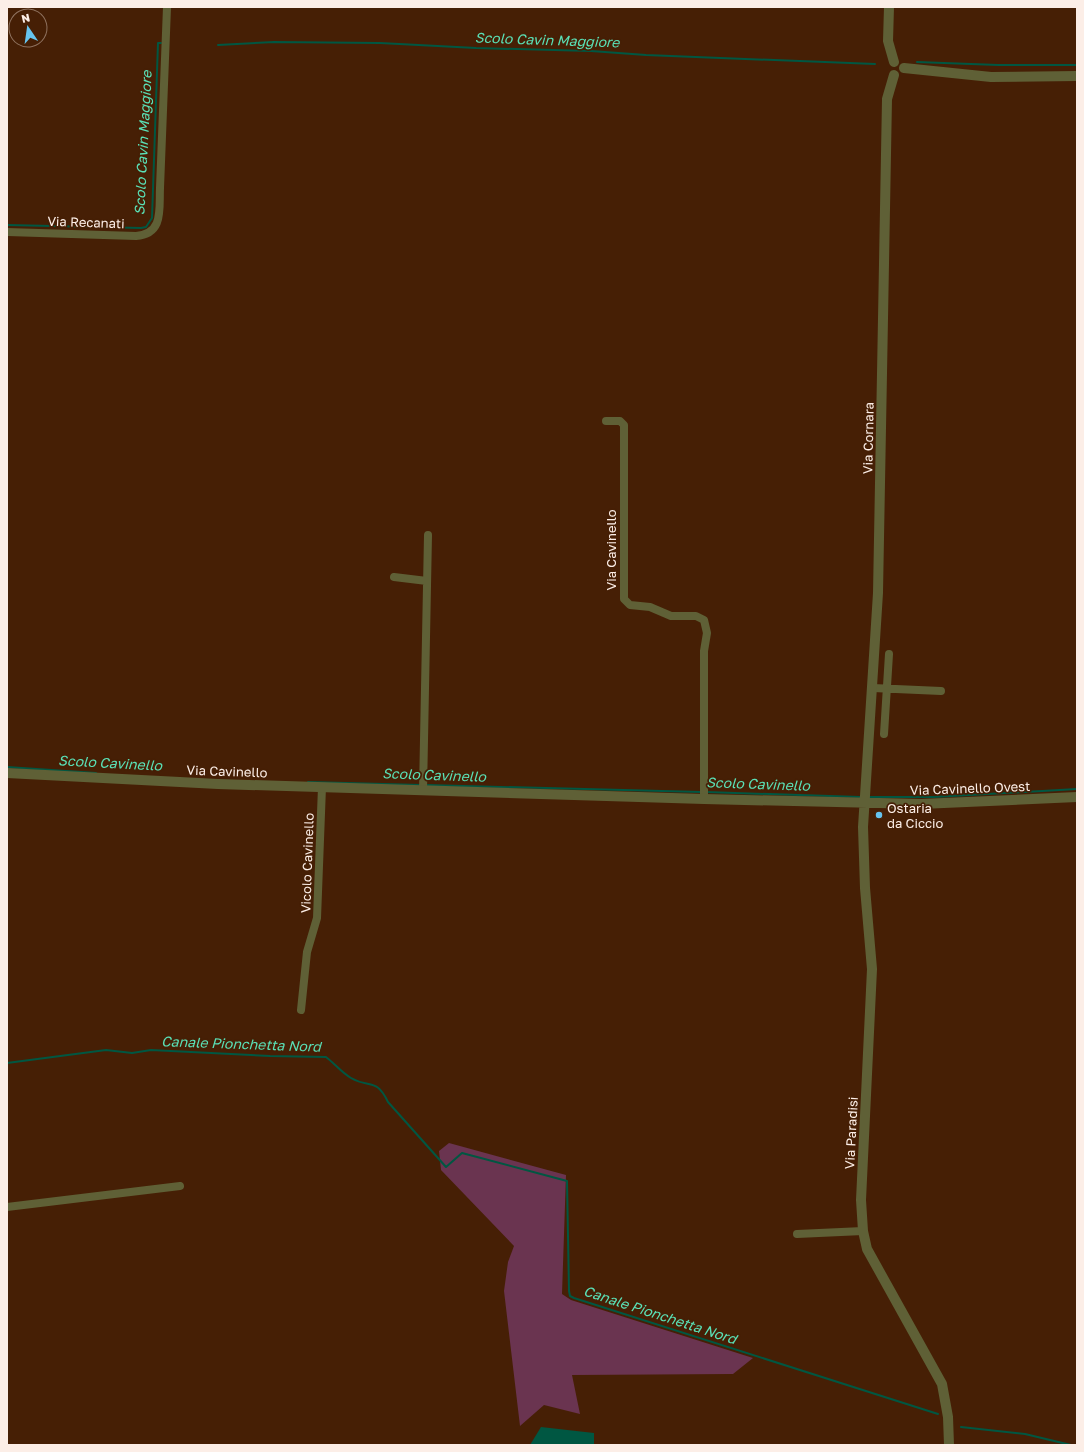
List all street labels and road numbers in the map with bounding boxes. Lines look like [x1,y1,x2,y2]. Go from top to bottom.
street label: Via Recanati [47,213,125,231]
street label: Via Cornara [859,402,877,474]
street label: Via Cavinello [603,509,619,591]
street label: Via Cavinello [186,762,268,780]
street label: Via Cavinello Ovest [909,778,1031,798]
street label: Vicolo Cavinello [297,812,317,913]
street label: Via Paradisi [841,1096,861,1170]

